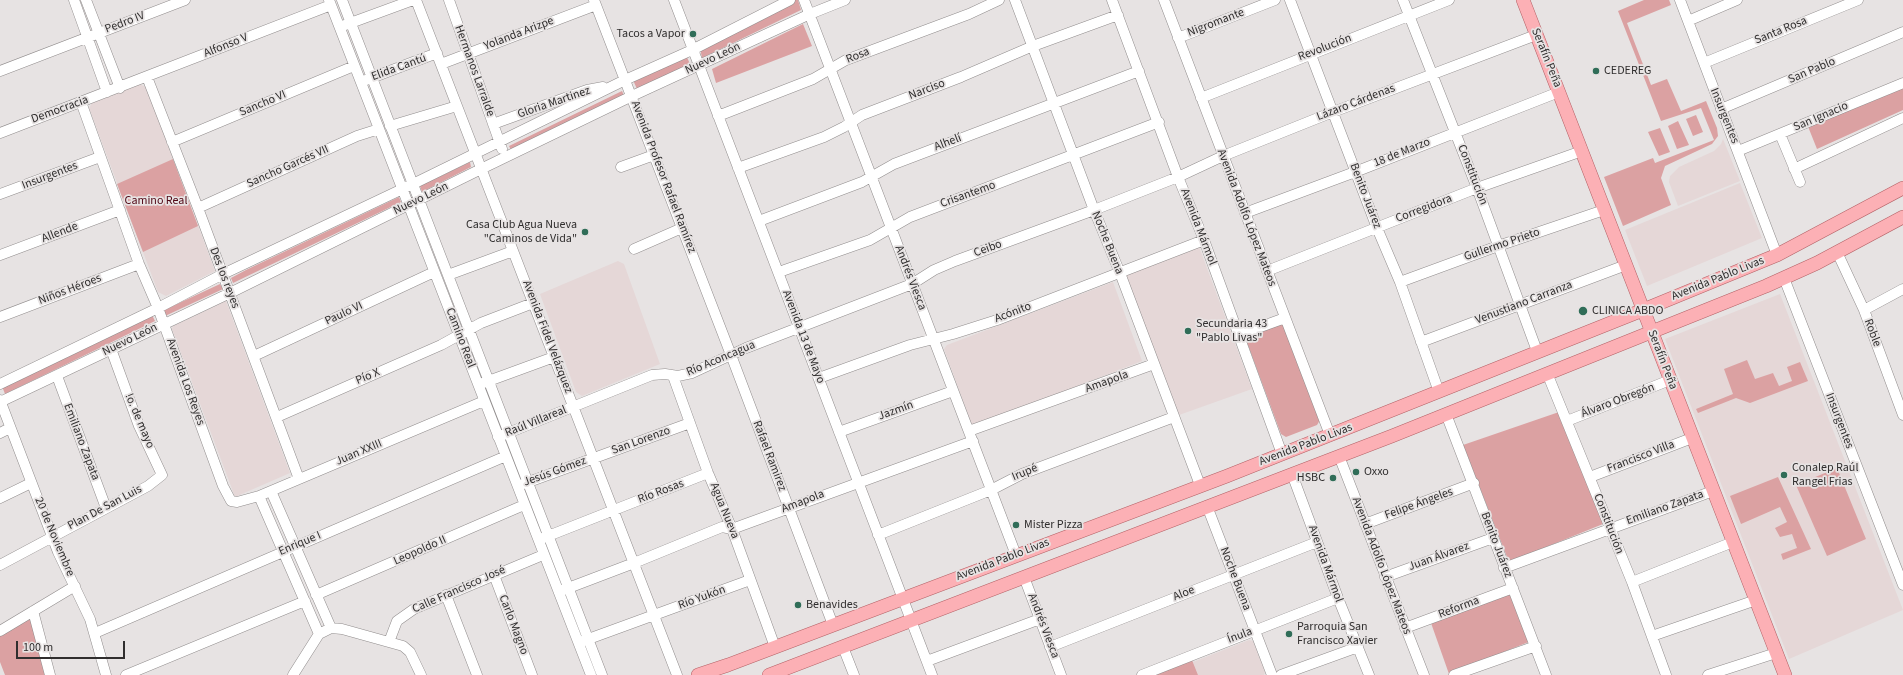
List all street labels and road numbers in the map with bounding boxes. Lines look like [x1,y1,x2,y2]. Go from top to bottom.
street label: Nigromante [1186,6,1246,40]
street label: Pedro IV [103,9,147,37]
street label: Yolanda Arizpe [482,14,556,54]
street label: Santa Rosa [1753,14,1809,48]
street label: Hermanos Larralde [451,23,497,119]
street label: Serafín Peña [1528,26,1564,90]
street label: Alfonso V [202,31,250,61]
street label: Revolución [1296,31,1354,65]
street label: Nuevo León [683,40,743,78]
street label: Rosa [844,45,872,67]
street label: Elida Cantú [370,51,428,85]
street label: San Pablo [1786,55,1838,87]
street label: Narciso [907,77,947,103]
street label: Lázaro Cárdenas [1315,81,1397,125]
street label: Gloria Martinez [516,84,592,122]
street label: Insurgentes [1706,86,1742,146]
street label: Sancho VI [238,88,288,120]
street label: Democracia [30,93,90,127]
street label: Avenida Profesor Rafael Ramírez [627,99,699,255]
street label: San Ignacio [1791,99,1851,135]
street label: Alhelí [932,131,964,155]
street label: 18 de Marzo [1372,135,1432,171]
street label: Sancho Garcés VII [245,142,331,192]
street label: Constitución [1454,143,1490,207]
street label: Avenida Adolfo López Mateos [1213,147,1279,289]
street label: Insurgentes [20,159,80,193]
street label: Benito Juárez [1346,161,1384,231]
street label: Crisantemo [938,178,998,212]
street label: Nuevo León [391,179,451,219]
street label: Avenida Mármol [1177,187,1219,267]
street label: Corregidora [1394,192,1454,226]
street label: Noche Buena [1088,209,1126,277]
street label: Allende [40,220,80,246]
street label: Gullermo Prieto [1462,225,1542,265]
street label: Ceibo [972,237,1004,261]
street label: Andrés Viesca [891,243,929,313]
street label: Des los reyes [206,245,242,311]
street label: Avenida Pablo Livas [1670,254,1766,304]
street label: Niños Héroes [36,271,104,309]
street label: Avenida Fidel Velázquez [519,278,575,396]
street label: Venustiano Carranza [1473,278,1575,328]
street label: Avenida 13 de Mayo [779,288,827,386]
street label: Paulo VI [323,299,365,329]
street label: Acónito [993,299,1033,327]
street label: Camino Real [442,306,478,370]
street label: Roble [1860,317,1884,349]
street label: Nuevo León [100,320,160,360]
street label: Serafín Peña [1644,328,1680,392]
street label: Avenida Los Reyes [163,337,207,427]
street label: Río Aconcagua [684,338,758,380]
street label: Pío X [354,366,382,388]
street label: Amapola [1083,368,1131,396]
street label: Álvaro Obregón [1579,380,1657,422]
street label: !o. de mayo [121,391,157,451]
street label: Insurgentes [1822,391,1856,451]
street label: Jazmín [876,398,916,424]
street label: Emiliano Zapata [60,401,102,483]
street label: Raúl Villareal [503,403,569,441]
street label: Rafael Ramirez [749,419,789,493]
street label: Avenida Pablo Livas [1257,421,1355,469]
street label: San Lorenzo [610,424,672,458]
street label: Juan XXIII [334,437,384,469]
street label: Francisco Villa [1605,438,1677,476]
street label: Jesús Gómez [522,454,588,490]
street label: Irupé [1010,461,1040,485]
street label: Río Rosas [636,477,686,507]
street label: Agua Nueva [706,481,742,541]
street label: Plan De San Luis [65,482,145,534]
street label: Felipe Ángeles [1383,485,1455,523]
street label: Amapola [780,487,826,517]
street label: Emiliano Zapata [1624,487,1706,529]
street label: Constitución [1590,492,1626,556]
street label: 20 de Noviembre [31,495,77,579]
street label: Avenida Adolfo López Mateos [1348,495,1414,637]
street label: Benito Juárez [1477,510,1515,580]
street label: Avenida Mármol [1304,523,1346,605]
street label: Enrique I [277,529,323,559]
street label: Leopoldo II [391,533,449,569]
street label: Avenida Pablo Livas [954,536,1052,584]
street label: Juan Álvarez [1407,539,1471,575]
street label: Noche Buena [1216,545,1254,613]
street label: Calle Francisco José [410,563,508,617]
street label: Río Yukón [676,583,728,613]
street label: Aloe [1171,583,1197,605]
street label: Andrés Viesca [1024,591,1062,661]
street label: Carlo Magno [495,593,531,657]
street label: Reforma [1436,594,1482,622]
street label: Ínula [1226,625,1254,647]

